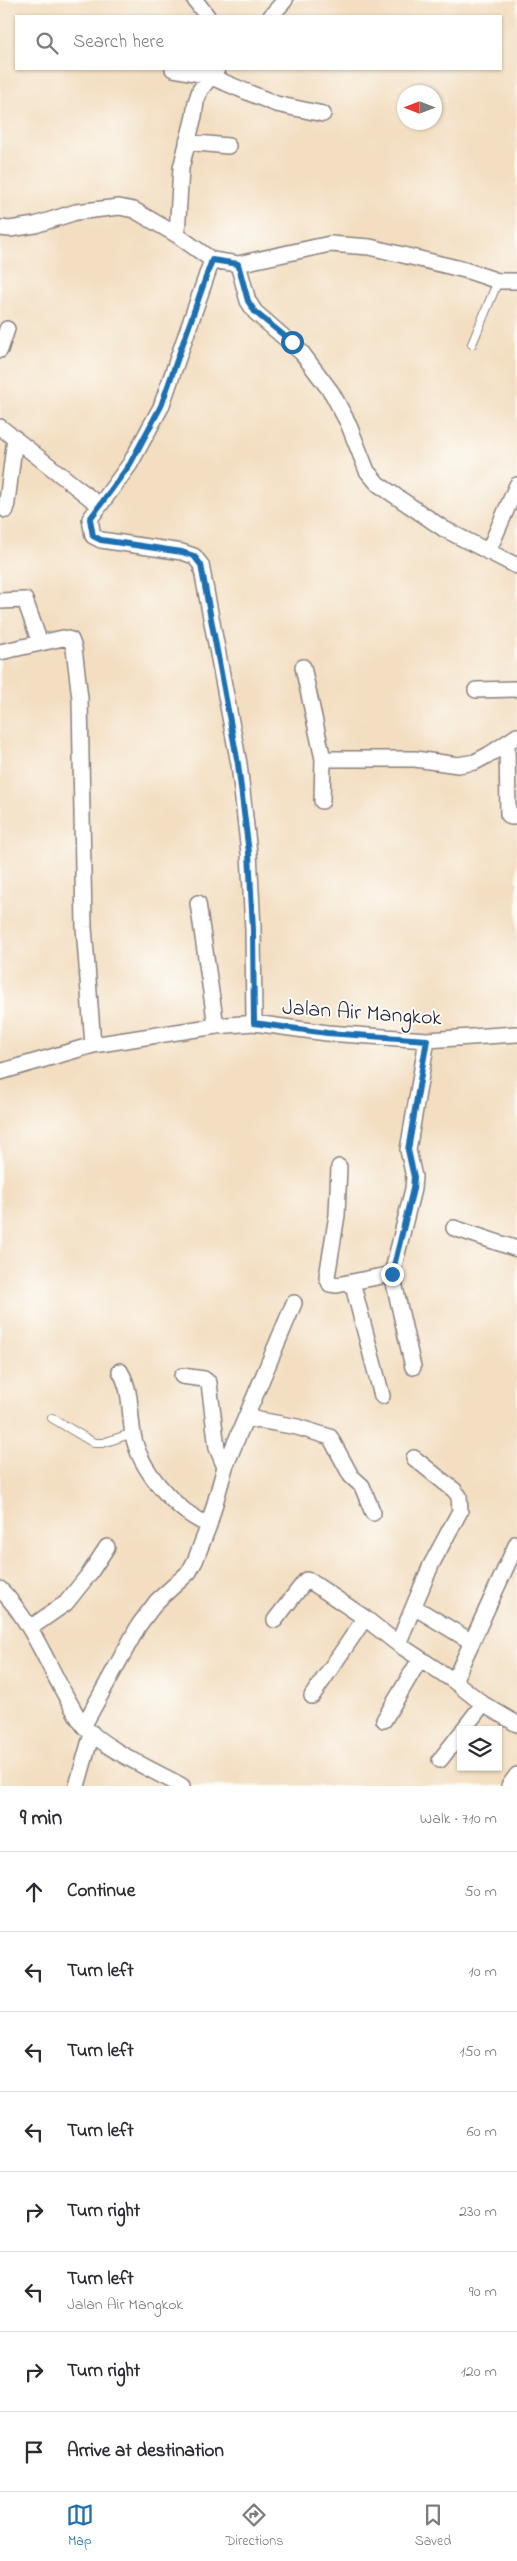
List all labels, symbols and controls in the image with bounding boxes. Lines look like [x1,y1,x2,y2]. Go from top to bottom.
search box [15,15,502,70]
icon: search [33,29,61,57]
text: Search here [73,29,164,56]
north arrow [397,85,442,130]
route start [281,331,304,354]
street label: Jalan Air Mangkok [281,992,443,1037]
route end [381,1263,404,1286]
map controls [457,1726,502,1771]
button: layers [457,1726,502,1771]
text: 9 min [20,1804,62,1834]
text: Walk · 710 m [420,1807,497,1831]
icon: ahead [20,1878,48,1906]
text: Continue [67,1878,135,1905]
text: 50 m [465,1880,497,1904]
icon: left [20,1958,48,1986]
text: Turn left [67,1958,134,1985]
text: 10 m [469,1960,497,1984]
icon: left [20,2038,48,2066]
text: Turn left [67,2038,134,2065]
text: 150 m [459,2040,497,2064]
icon: left [20,2118,48,2146]
text: Turn left [67,2118,134,2145]
text: 60 m [467,2120,497,2144]
icon: right [20,2198,48,2226]
text: Turn right [67,2198,140,2225]
text: 230 m [459,2200,497,2224]
text: Turn left [67,2266,134,2293]
icon: left [20,2278,48,2306]
text: 90 m [469,2280,497,2304]
text: Jalan Air Mangkok [67,2293,183,2317]
icon: right [20,2358,48,2386]
text: Turn right [67,2358,140,2385]
text: 120 m [461,2360,497,2384]
icon: arrive [20,2438,48,2466]
text: Arrive at destination [67,2438,224,2465]
tab: Map [66,2501,94,2552]
tab: Directions [225,2501,283,2552]
tab: Saved [415,2501,451,2552]

